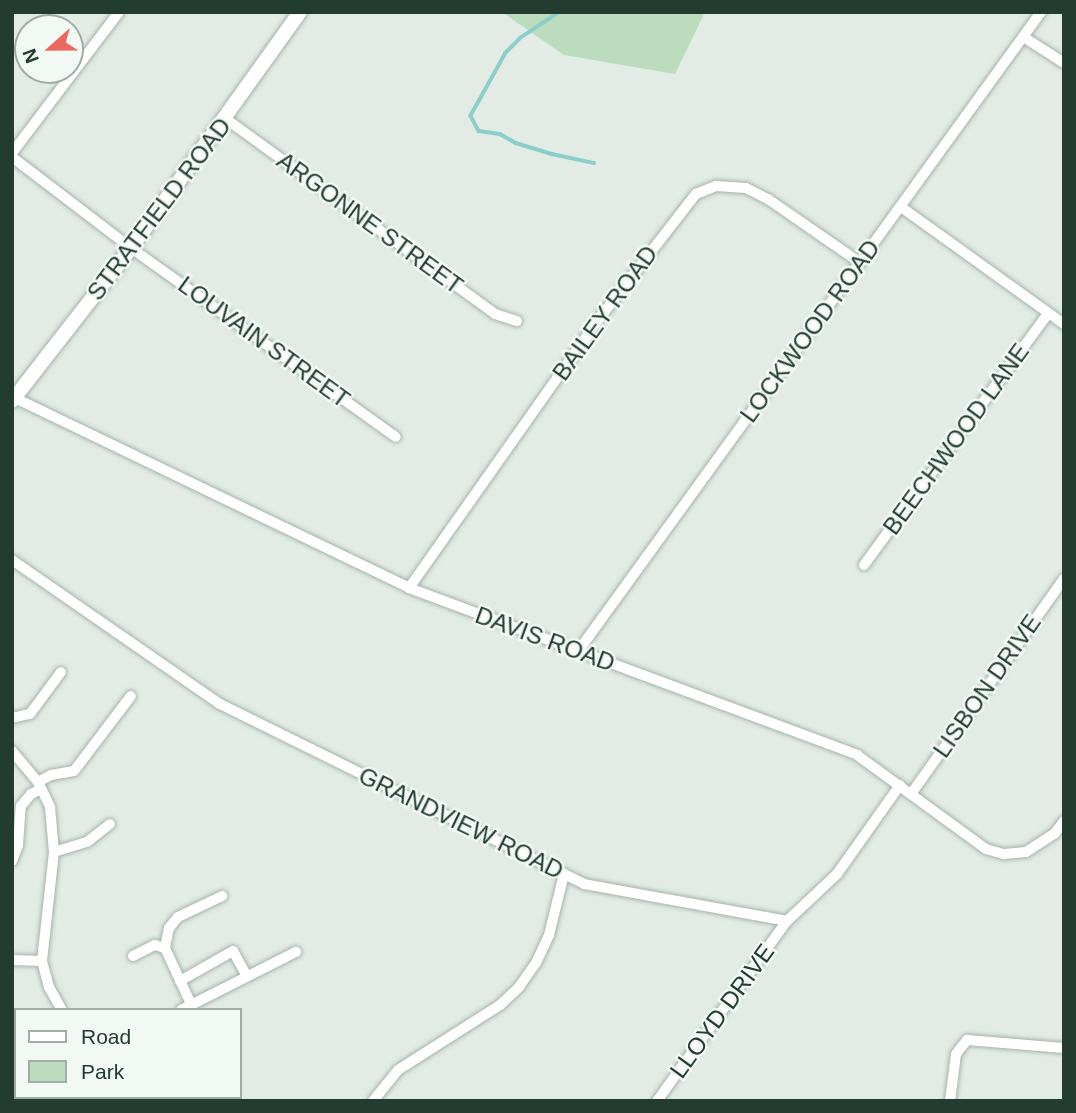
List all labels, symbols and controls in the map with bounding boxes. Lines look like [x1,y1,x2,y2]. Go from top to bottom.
north arrow [14,14,84,84]
text: N [19,46,43,66]
street label: STRATFIELD ROAD [81,112,237,306]
street label: ARGONNE STREET [271,146,469,300]
street label: LOCKWOOD ROAD [734,234,886,428]
street label: BAILEY ROAD [546,240,664,386]
street label: LOUVAIN STREET [173,270,355,414]
street label: BEECHWOOD LANE [877,338,1035,540]
street label: DAVIS ROAD [471,600,619,678]
street label: LISBON DRIVE [927,609,1047,763]
street label: GRANDVIEW ROAD [354,761,568,885]
street label: LLOYD DRIVE [664,938,780,1084]
legend [14,1008,242,1099]
text: Road [81,1025,131,1048]
text: Park [81,1060,124,1083]

